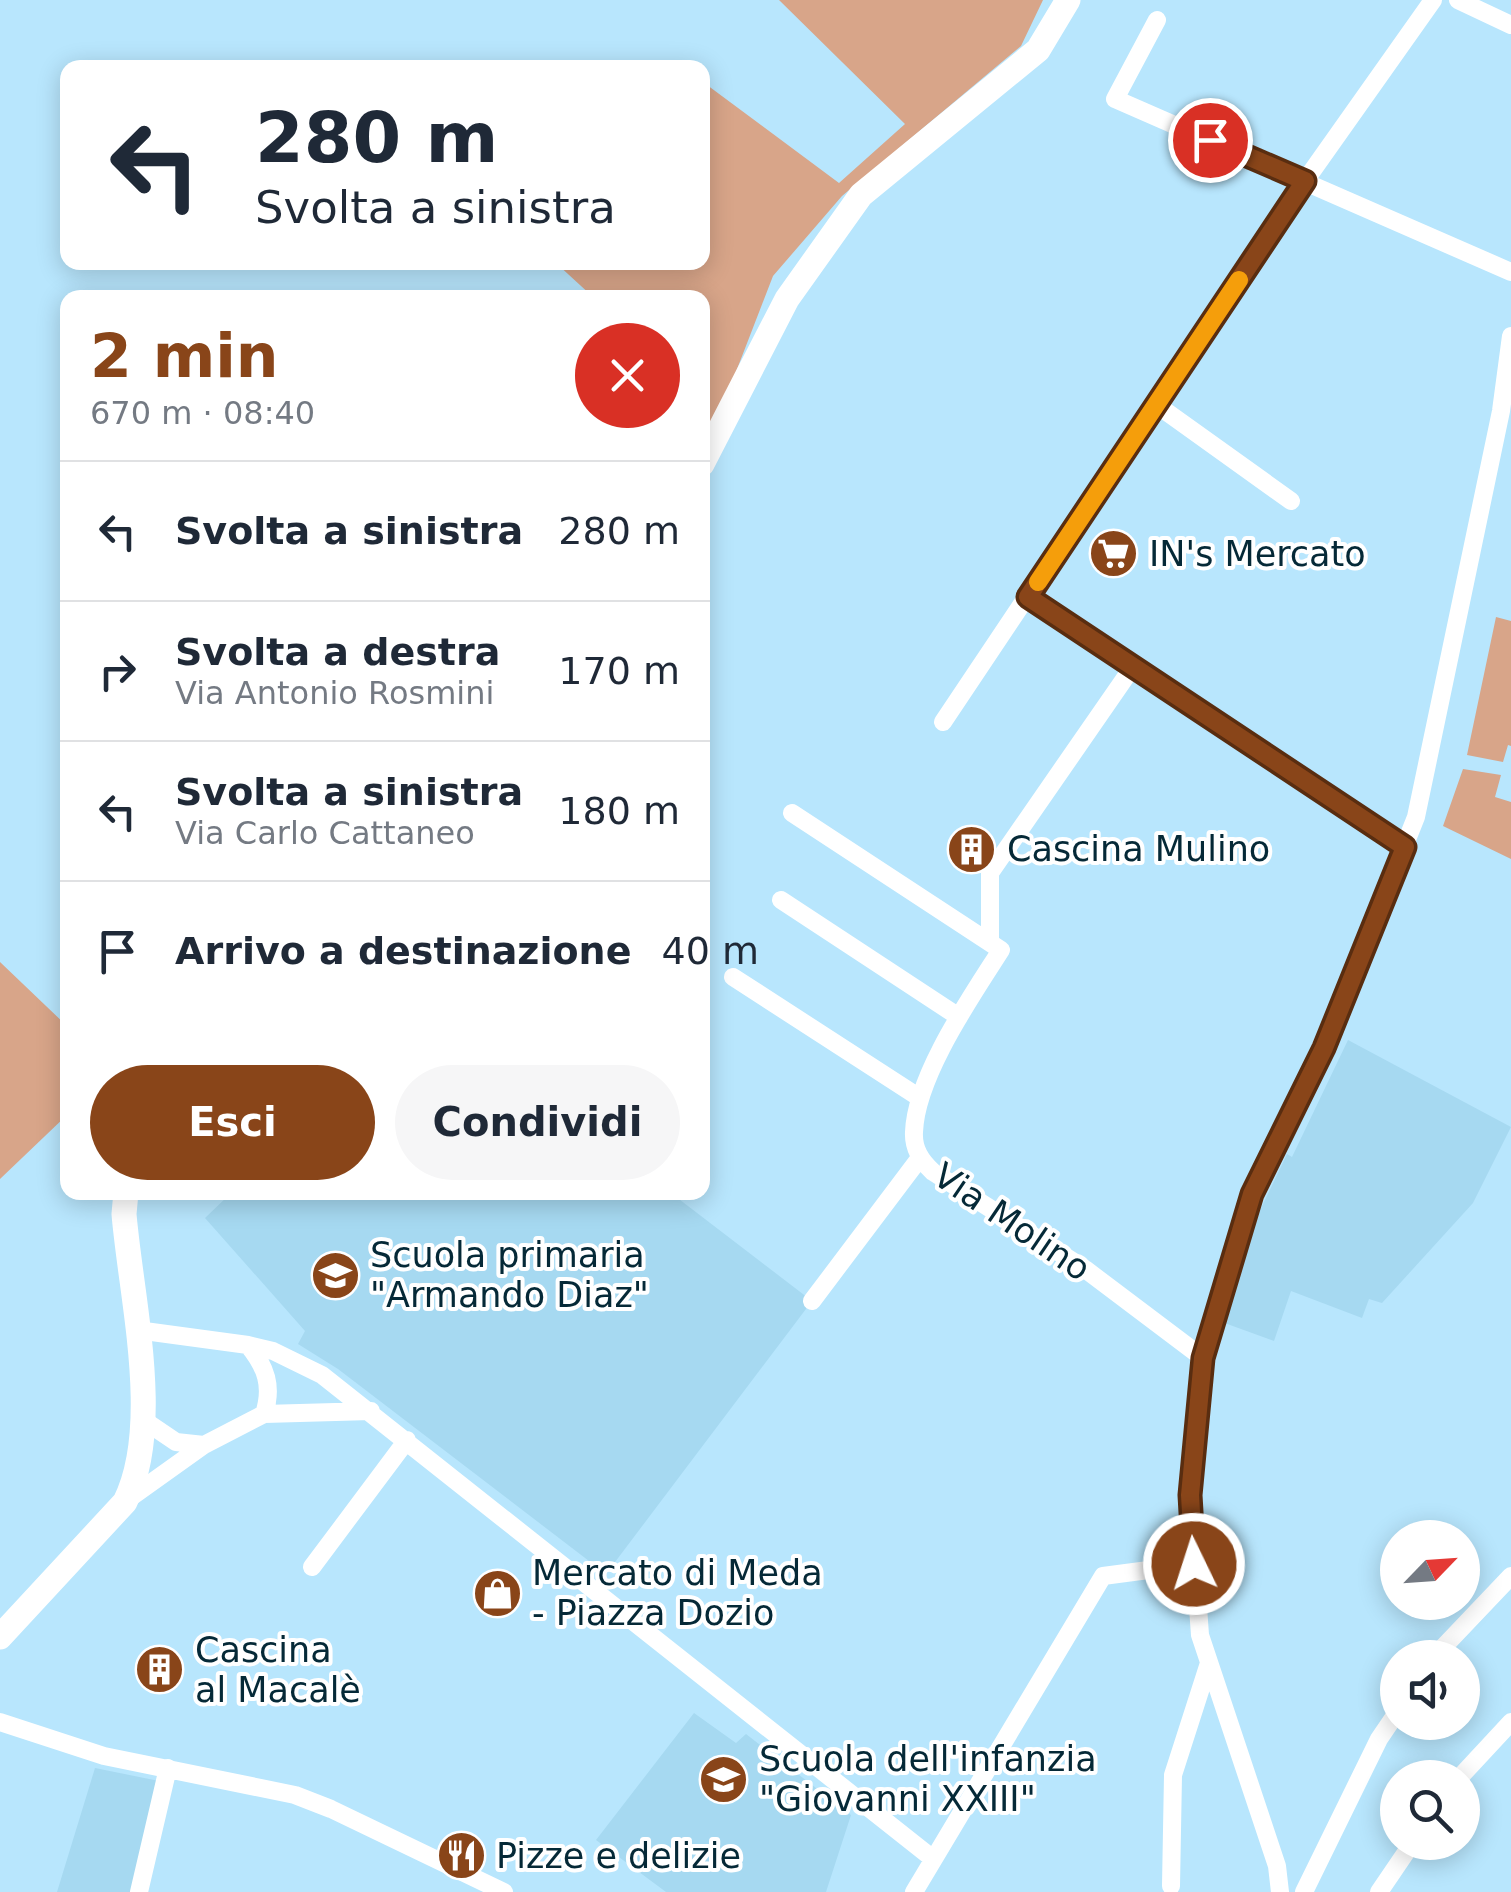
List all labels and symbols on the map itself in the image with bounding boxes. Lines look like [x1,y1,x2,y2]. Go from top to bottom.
pin [1168,98,1253,183]
supermarket icon: IN's Mercato [1088,528,1140,580]
place label: IN's Mercato [1149,534,1366,574]
building icon: Cascina Mulino [946,823,998,875]
place label: Cascina Mulino [1007,829,1270,869]
street label: Via Molino [926,1155,1098,1289]
place label: Scuola primaria "Armando Diaz" [370,1235,649,1315]
school or university icon: Scuola primaria "Armando Diaz" [309,1249,361,1301]
position arrow [1142,1512,1246,1616]
north arrow [1380,1520,1480,1620]
place label: Mercato di Meda - Piazza Dozio [532,1553,823,1633]
shop icon: Mercato di Meda - Piazza Dozio [471,1567,523,1619]
place label: Cascina al Macalè [195,1630,361,1710]
building icon: Cascina al Macalè [134,1644,186,1696]
place label: Scuola dell'infanzia "Giovanni XXIII" [759,1739,1097,1819]
school or university icon: Scuola dell'infanzia "Giovanni XXIII" [698,1753,750,1805]
restaurant icon: Pizze e delizie [435,1830,487,1882]
place label: Pizze e delizie [496,1836,741,1876]

